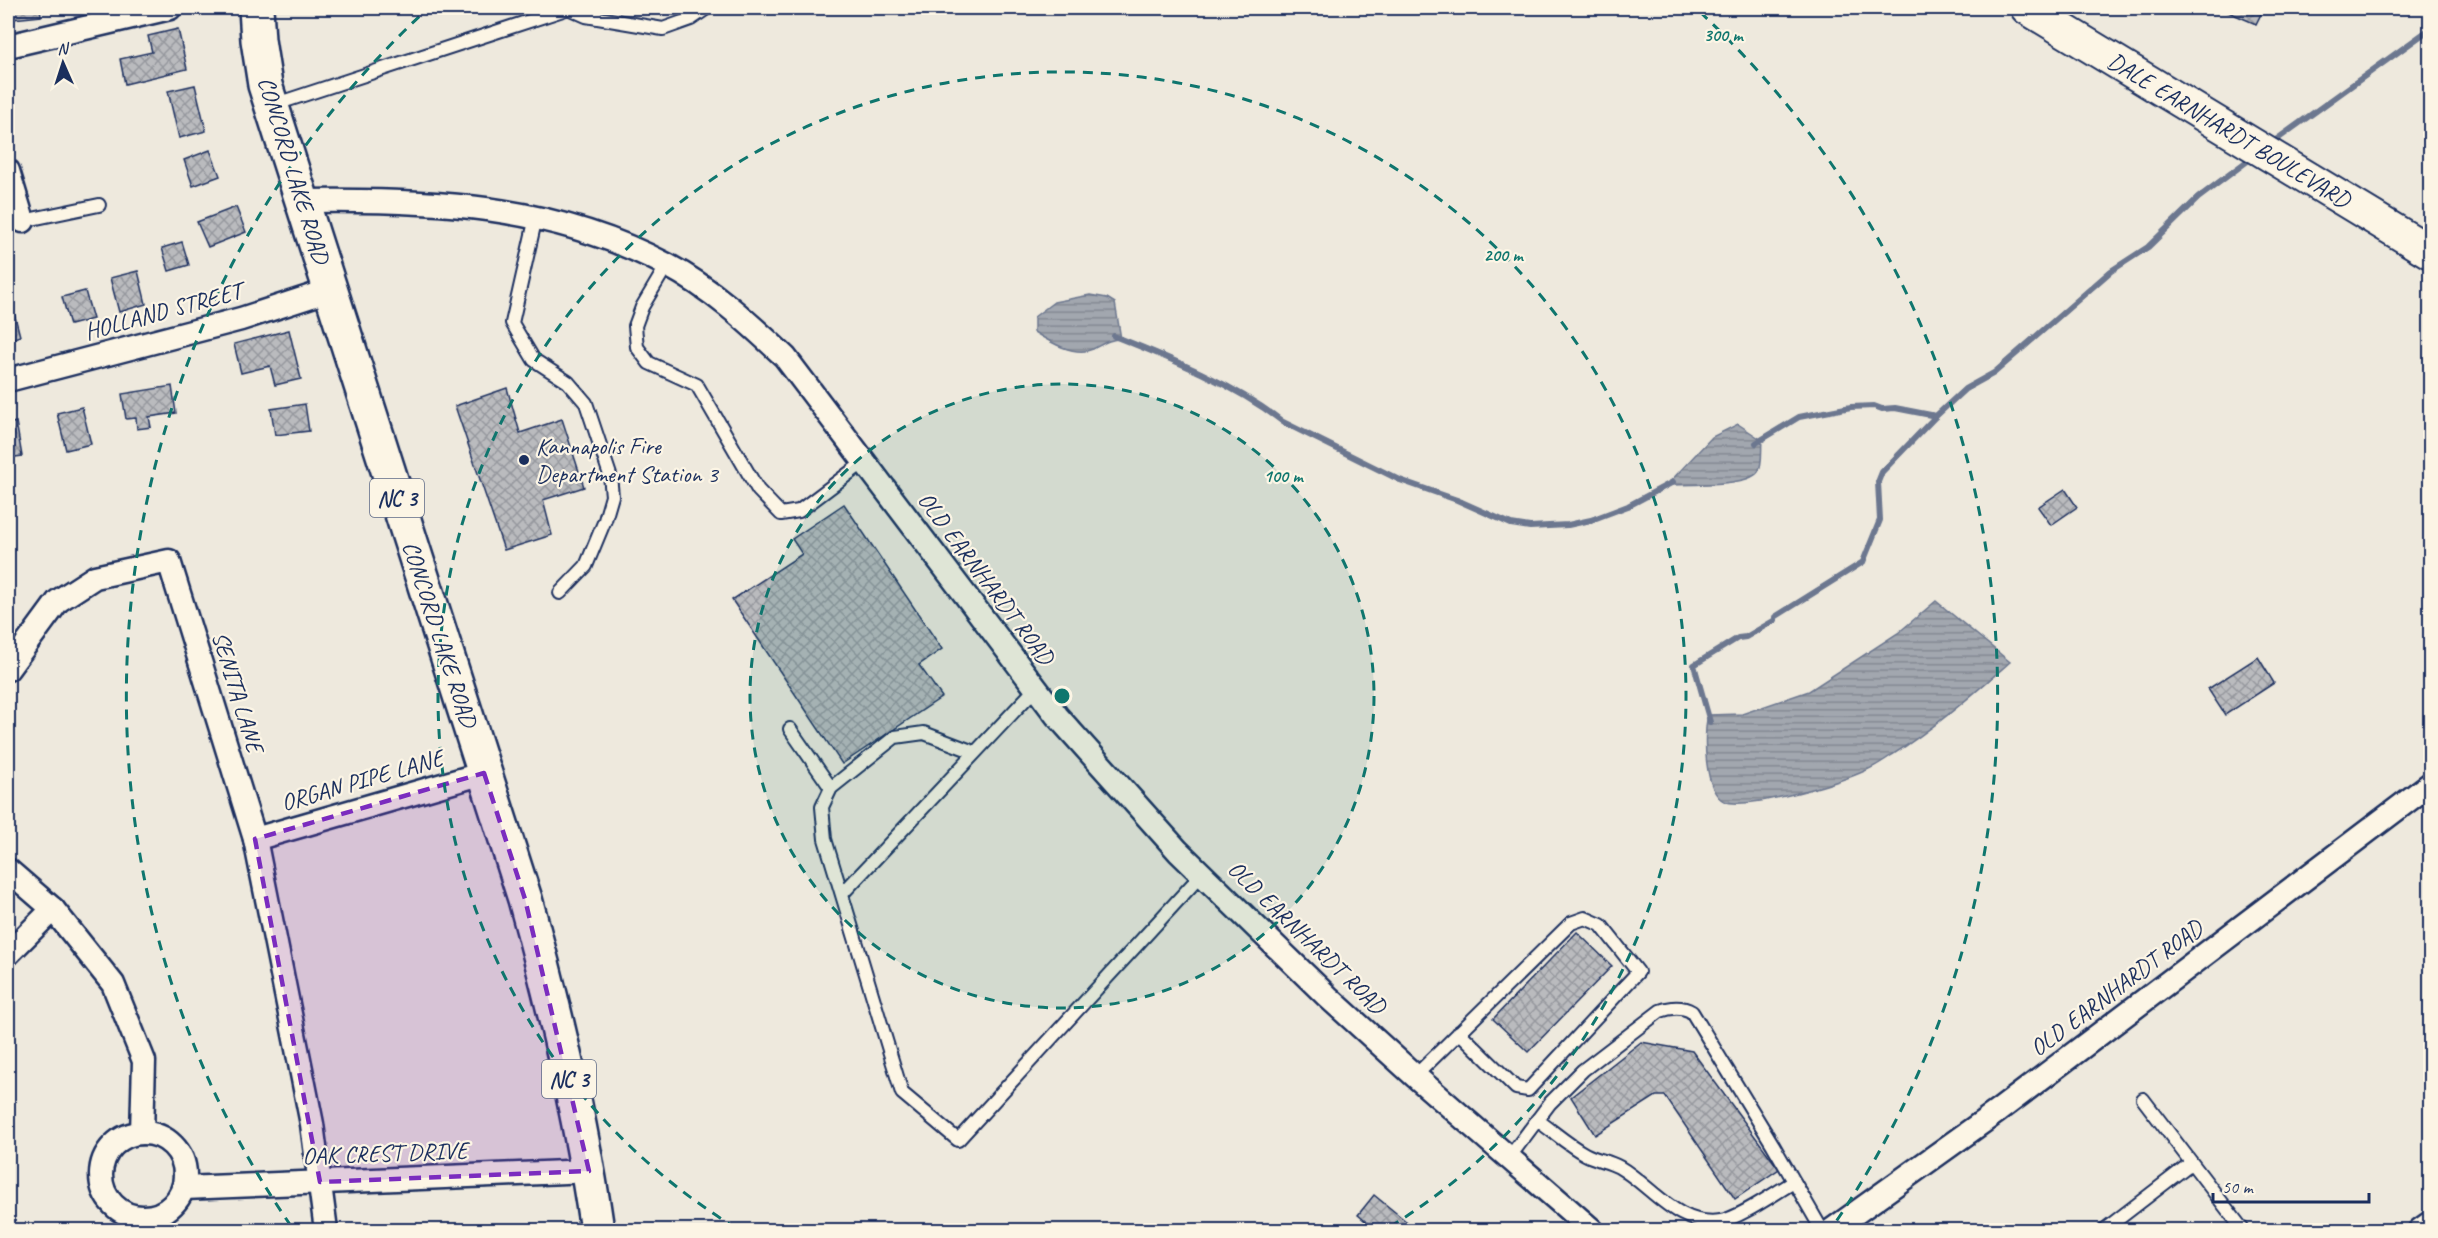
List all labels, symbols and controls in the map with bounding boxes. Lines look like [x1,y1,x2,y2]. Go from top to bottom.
text: 300 m [1704,24,1744,46]
north arrow [33,33,93,93]
text: N [57,39,71,59]
street label: DALE EARNHARDT BOULEVARD [2102,46,2358,215]
street label: CONCORD LAKE ROAD [251,73,337,269]
text: 200 m [1484,244,1524,266]
street label: HOLLAND STREET [81,274,251,346]
place label: Kannapolis Fire Department Station 3 [536,431,720,489]
marker: Kannapolis Fire Department Station 3 [517,453,531,467]
text: 100 m [1264,465,1304,487]
road number: NC 3 [370,479,424,517]
street label: OLD EARNHARDT ROAD [911,486,1062,672]
street label: CONCORD LAKE ROAD [396,537,485,733]
street label: SENITA LANE [205,628,271,759]
centre of rings [1052,686,1072,706]
street label: ORGAN PIPE LANE [277,742,449,817]
street label: OLD EARNHARDT ROAD [1222,854,1394,1022]
street label: OLD EARNHARDT ROAD [2024,912,2210,1063]
road number: NC 3 [542,1060,596,1098]
street label: OAK CREST DRIVE [302,1135,471,1171]
scale bar [2213,1166,2369,1204]
text: 50 m [2222,1176,2255,1198]

